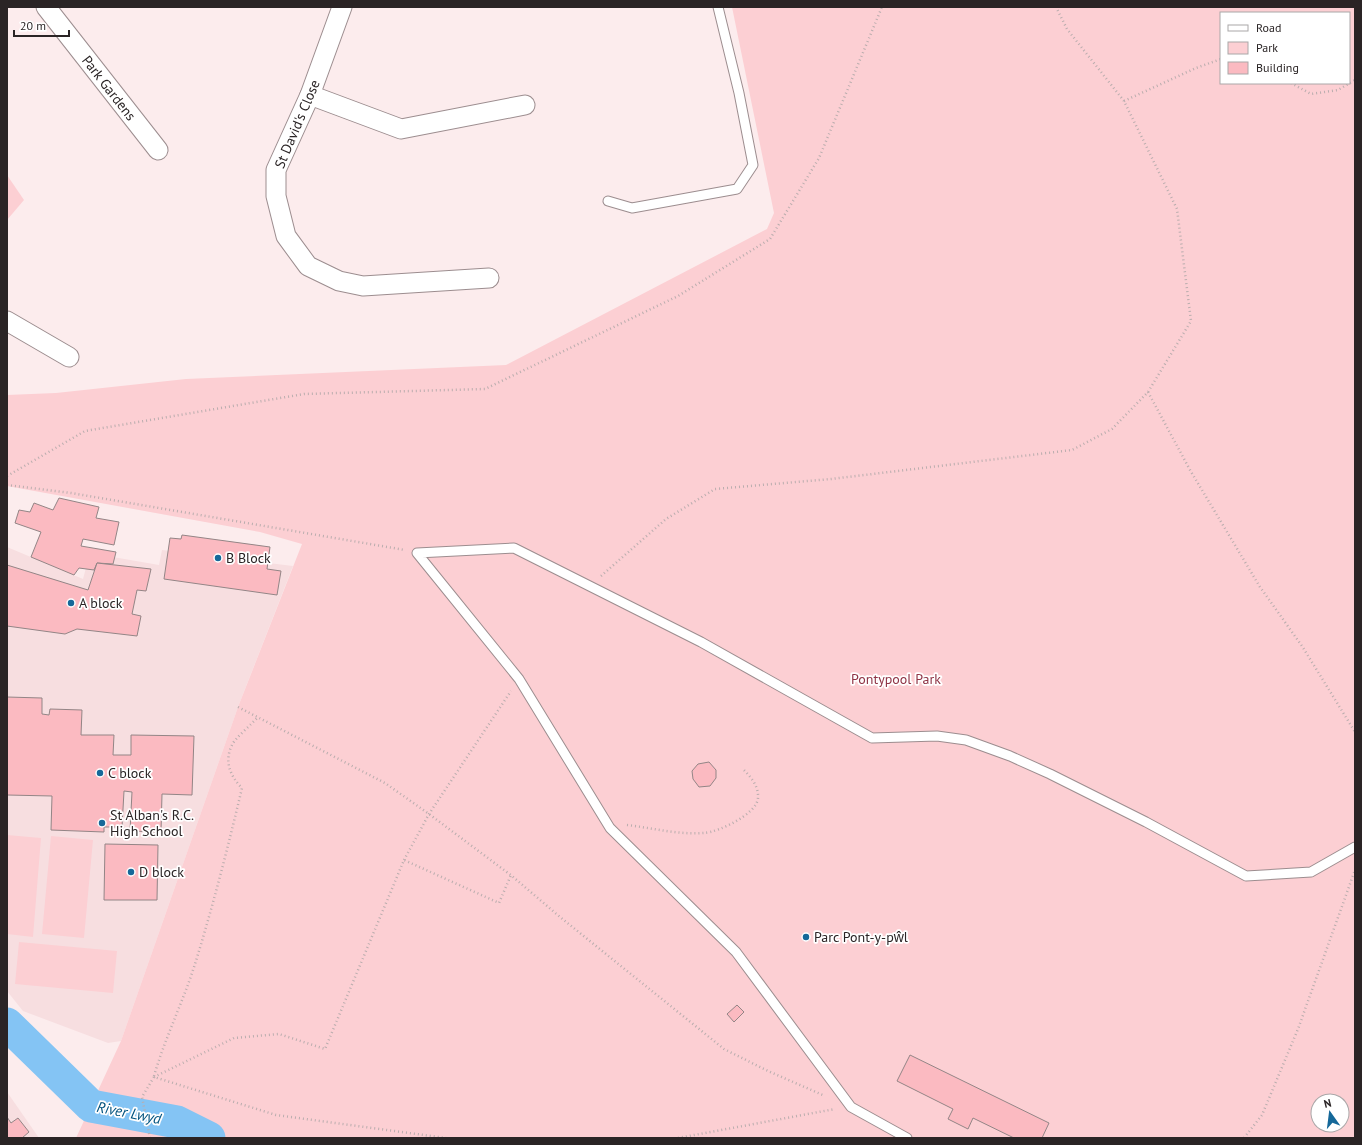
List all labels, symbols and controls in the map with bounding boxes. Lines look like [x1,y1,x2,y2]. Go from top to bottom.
scale bar [14,12,69,38]
legend [1220,12,1350,84]
text: 20 m [20,18,46,33]
text: Road [1256,20,1281,35]
text: Park [1256,40,1278,55]
street label: Park Gardens [78,52,140,124]
text: Building [1256,60,1299,75]
street label: St David's Close [270,77,324,171]
place label: B Block [226,549,271,567]
marker: B Block [213,553,223,563]
place label: A block [79,594,123,612]
marker: A block [66,598,76,608]
park label: Pontypool Park [851,670,941,688]
place label: C block [108,764,152,782]
marker: C block [95,768,105,778]
place label: St Alban's R.C. High School [110,806,194,840]
marker: St Alban's R.C. High School [97,818,107,828]
place label: D block [139,863,184,881]
marker: D block [126,867,136,877]
place label: Parc Pont-y-pŵl [814,928,908,946]
marker: Parc Pont-y-pŵl [801,932,811,942]
north arrow [1310,1093,1350,1133]
text: N [1322,1096,1333,1111]
water label: River Lwyd [95,1097,163,1128]

